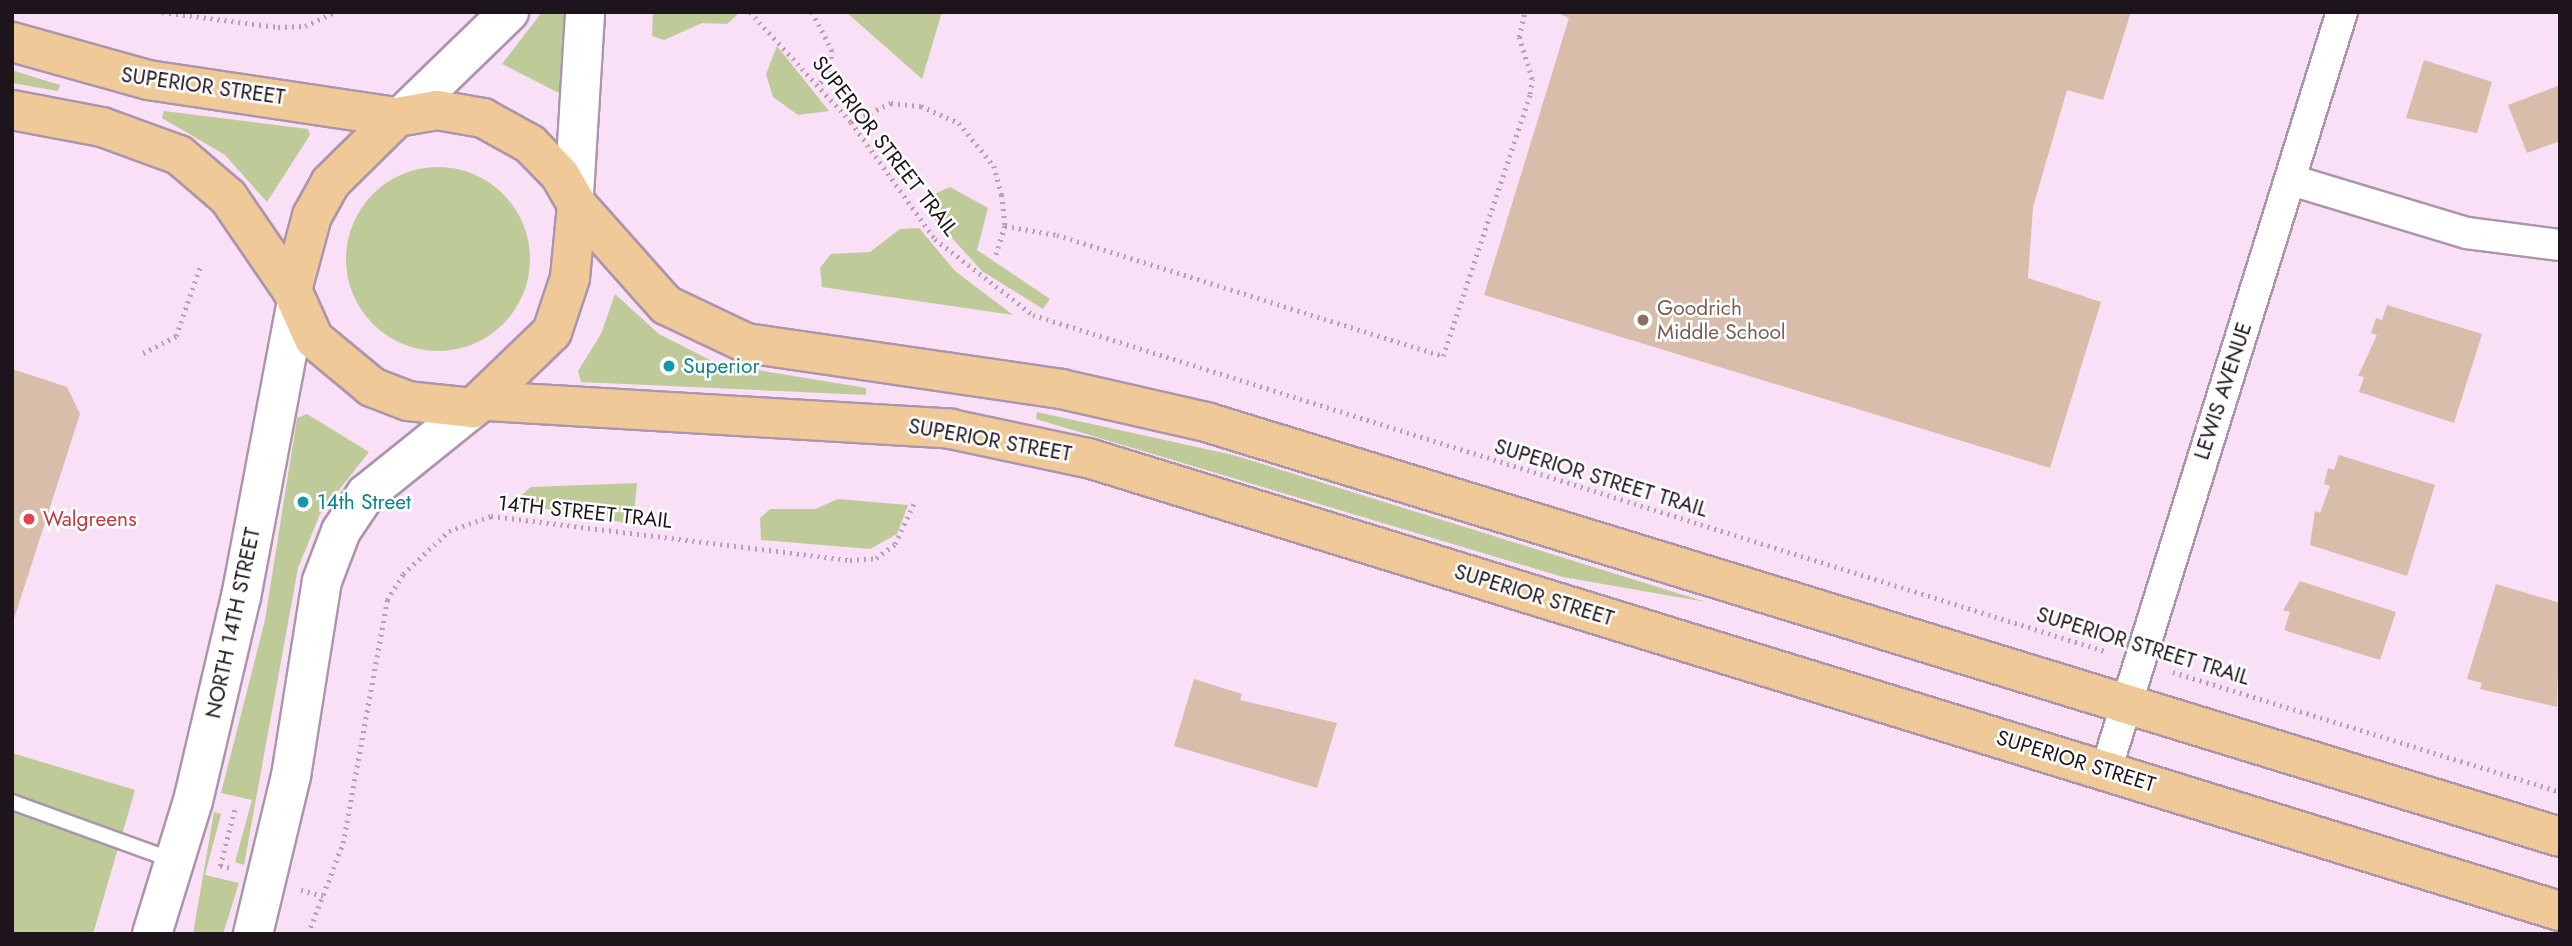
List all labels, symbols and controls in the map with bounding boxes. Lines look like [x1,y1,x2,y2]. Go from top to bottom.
street label: SUPERIOR STREET TRAIL [807,51,963,241]
street label: SUPERIOR STREET [119,62,287,110]
place label: Goodrich Middle School [1657,295,1786,345]
marker: Goodrich Middle School [1635,312,1651,328]
street label: LEWIS AVENUE [2189,319,2257,463]
place label: Superior [683,353,760,379]
marker: Superior [661,358,677,374]
street label: SUPERIOR STREET [906,413,1074,467]
street label: SUPERIOR STREET TRAIL [1491,434,1711,522]
place label: 14th Street [317,489,411,515]
street label: 14TH STREET TRAIL [497,490,673,534]
marker: 14th Street [295,494,311,510]
place label: Walgreens [43,506,137,532]
marker: Walgreens [21,511,37,527]
street label: NORTH 14TH STREET [200,525,266,721]
street label: SUPERIOR STREET [1451,559,1617,631]
street label: SUPERIOR STREET TRAIL [2033,602,2253,690]
street label: SUPERIOR STREET [1993,725,2159,797]

